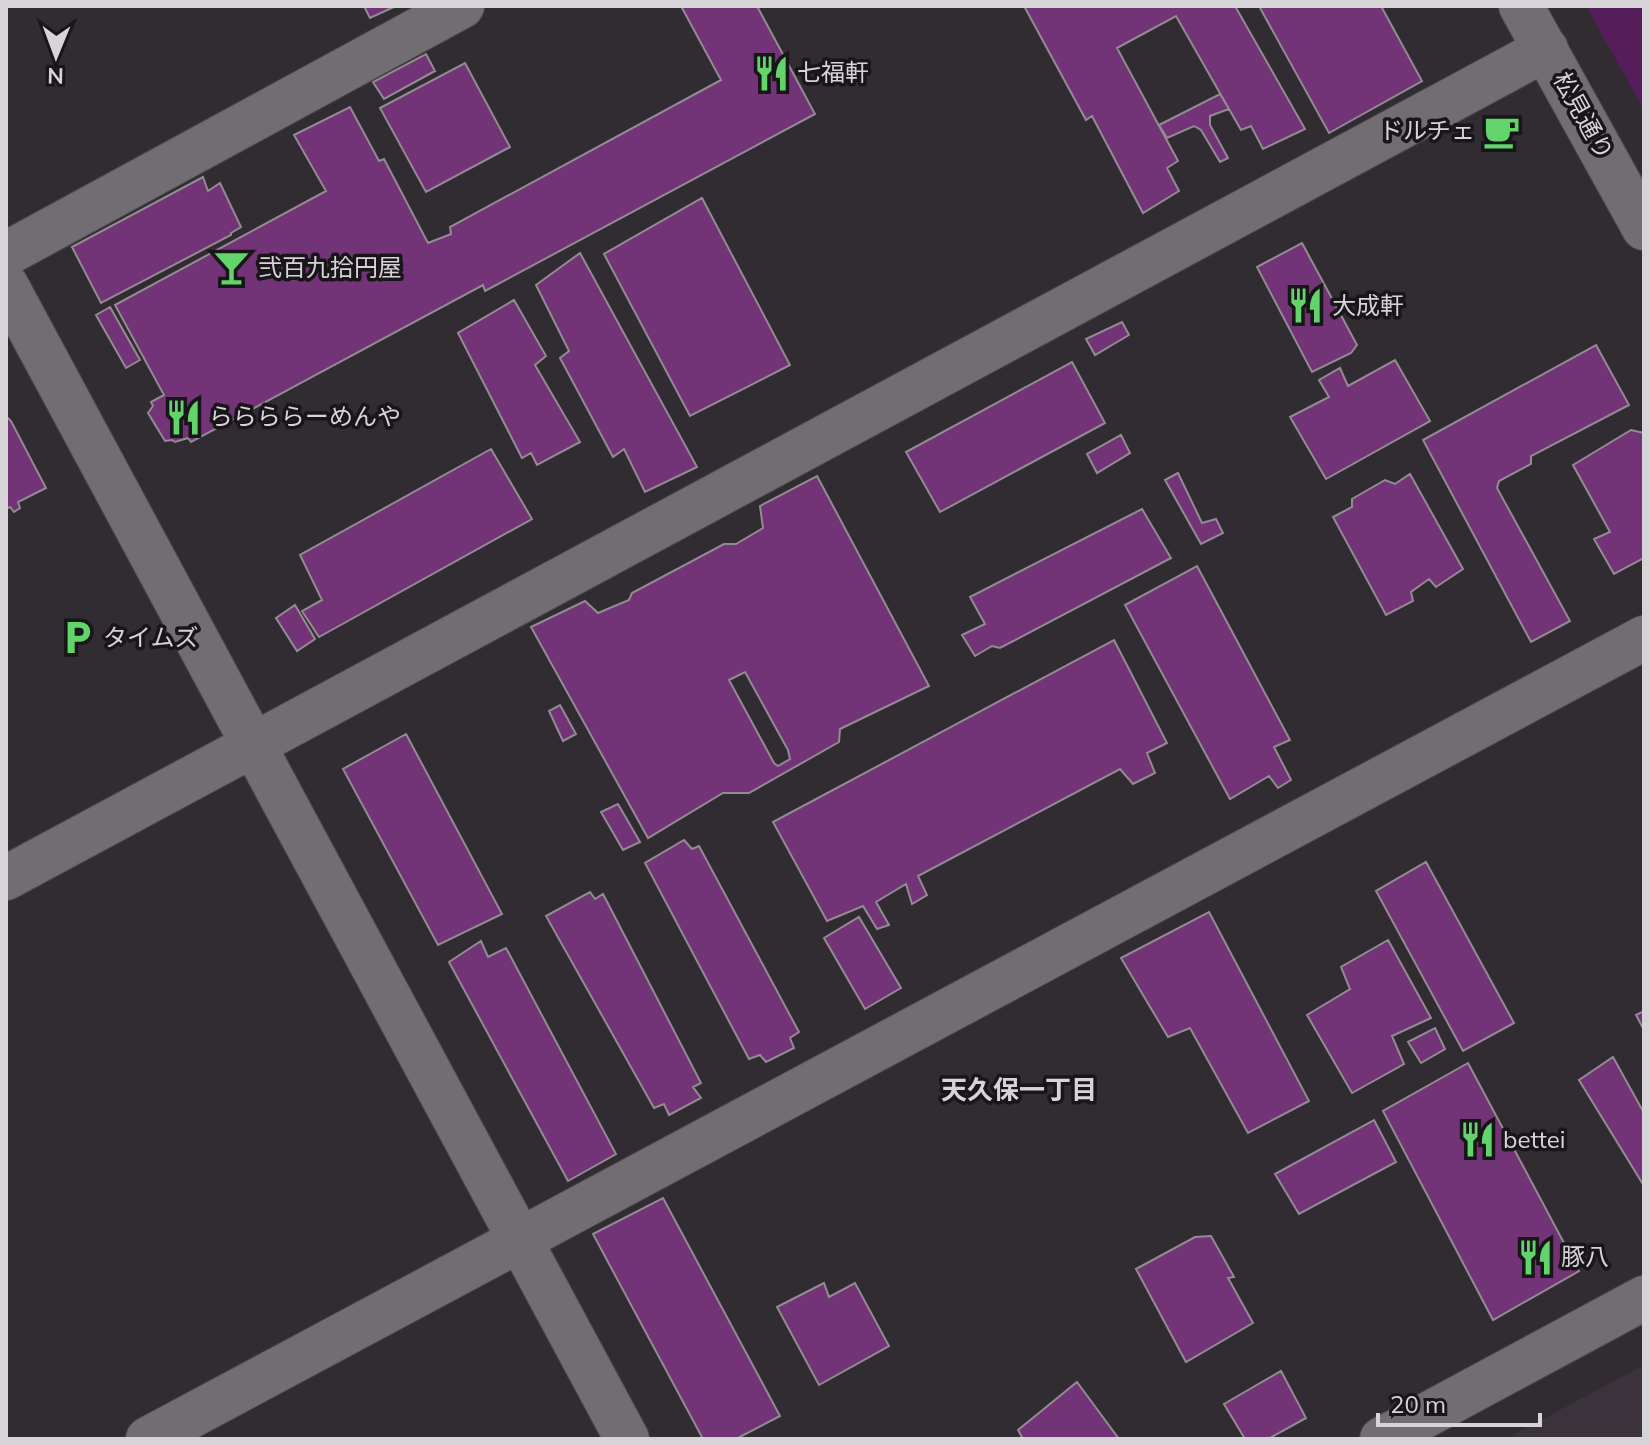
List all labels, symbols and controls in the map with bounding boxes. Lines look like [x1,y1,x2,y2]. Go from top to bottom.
north arrow [16,16,96,96]
restaurant icon: 七福軒 [752,54,790,92]
place label: 七福軒 [797,57,869,87]
text: N [47,62,64,90]
street label: 松見通り [1547,66,1620,165]
cafe icon: ドルチェ [1482,112,1520,150]
place label: ドルチェ [1379,115,1475,145]
bar icon: 弐百九拾円屋 [213,249,251,287]
place label: 弐百九拾円屋 [258,252,402,282]
restaurant icon: 大成軒 [1287,287,1325,325]
place label: 大成軒 [1332,290,1404,320]
restaurant icon: ららららーめんや [164,398,202,436]
place label: ららららーめんや [209,401,401,431]
parking icon: タイムズ [58,619,96,657]
place label: タイムズ [103,622,199,652]
district label: 天久保一丁目 [941,1073,1097,1106]
restaurant icon: bettei [1458,1121,1496,1159]
place label: bettei [1503,1124,1566,1154]
restaurant icon: 豚八 [1516,1238,1554,1276]
place label: 豚八 [1561,1241,1609,1271]
scale bar [1378,1377,1540,1427]
text: 20 m [1390,1389,1446,1419]

